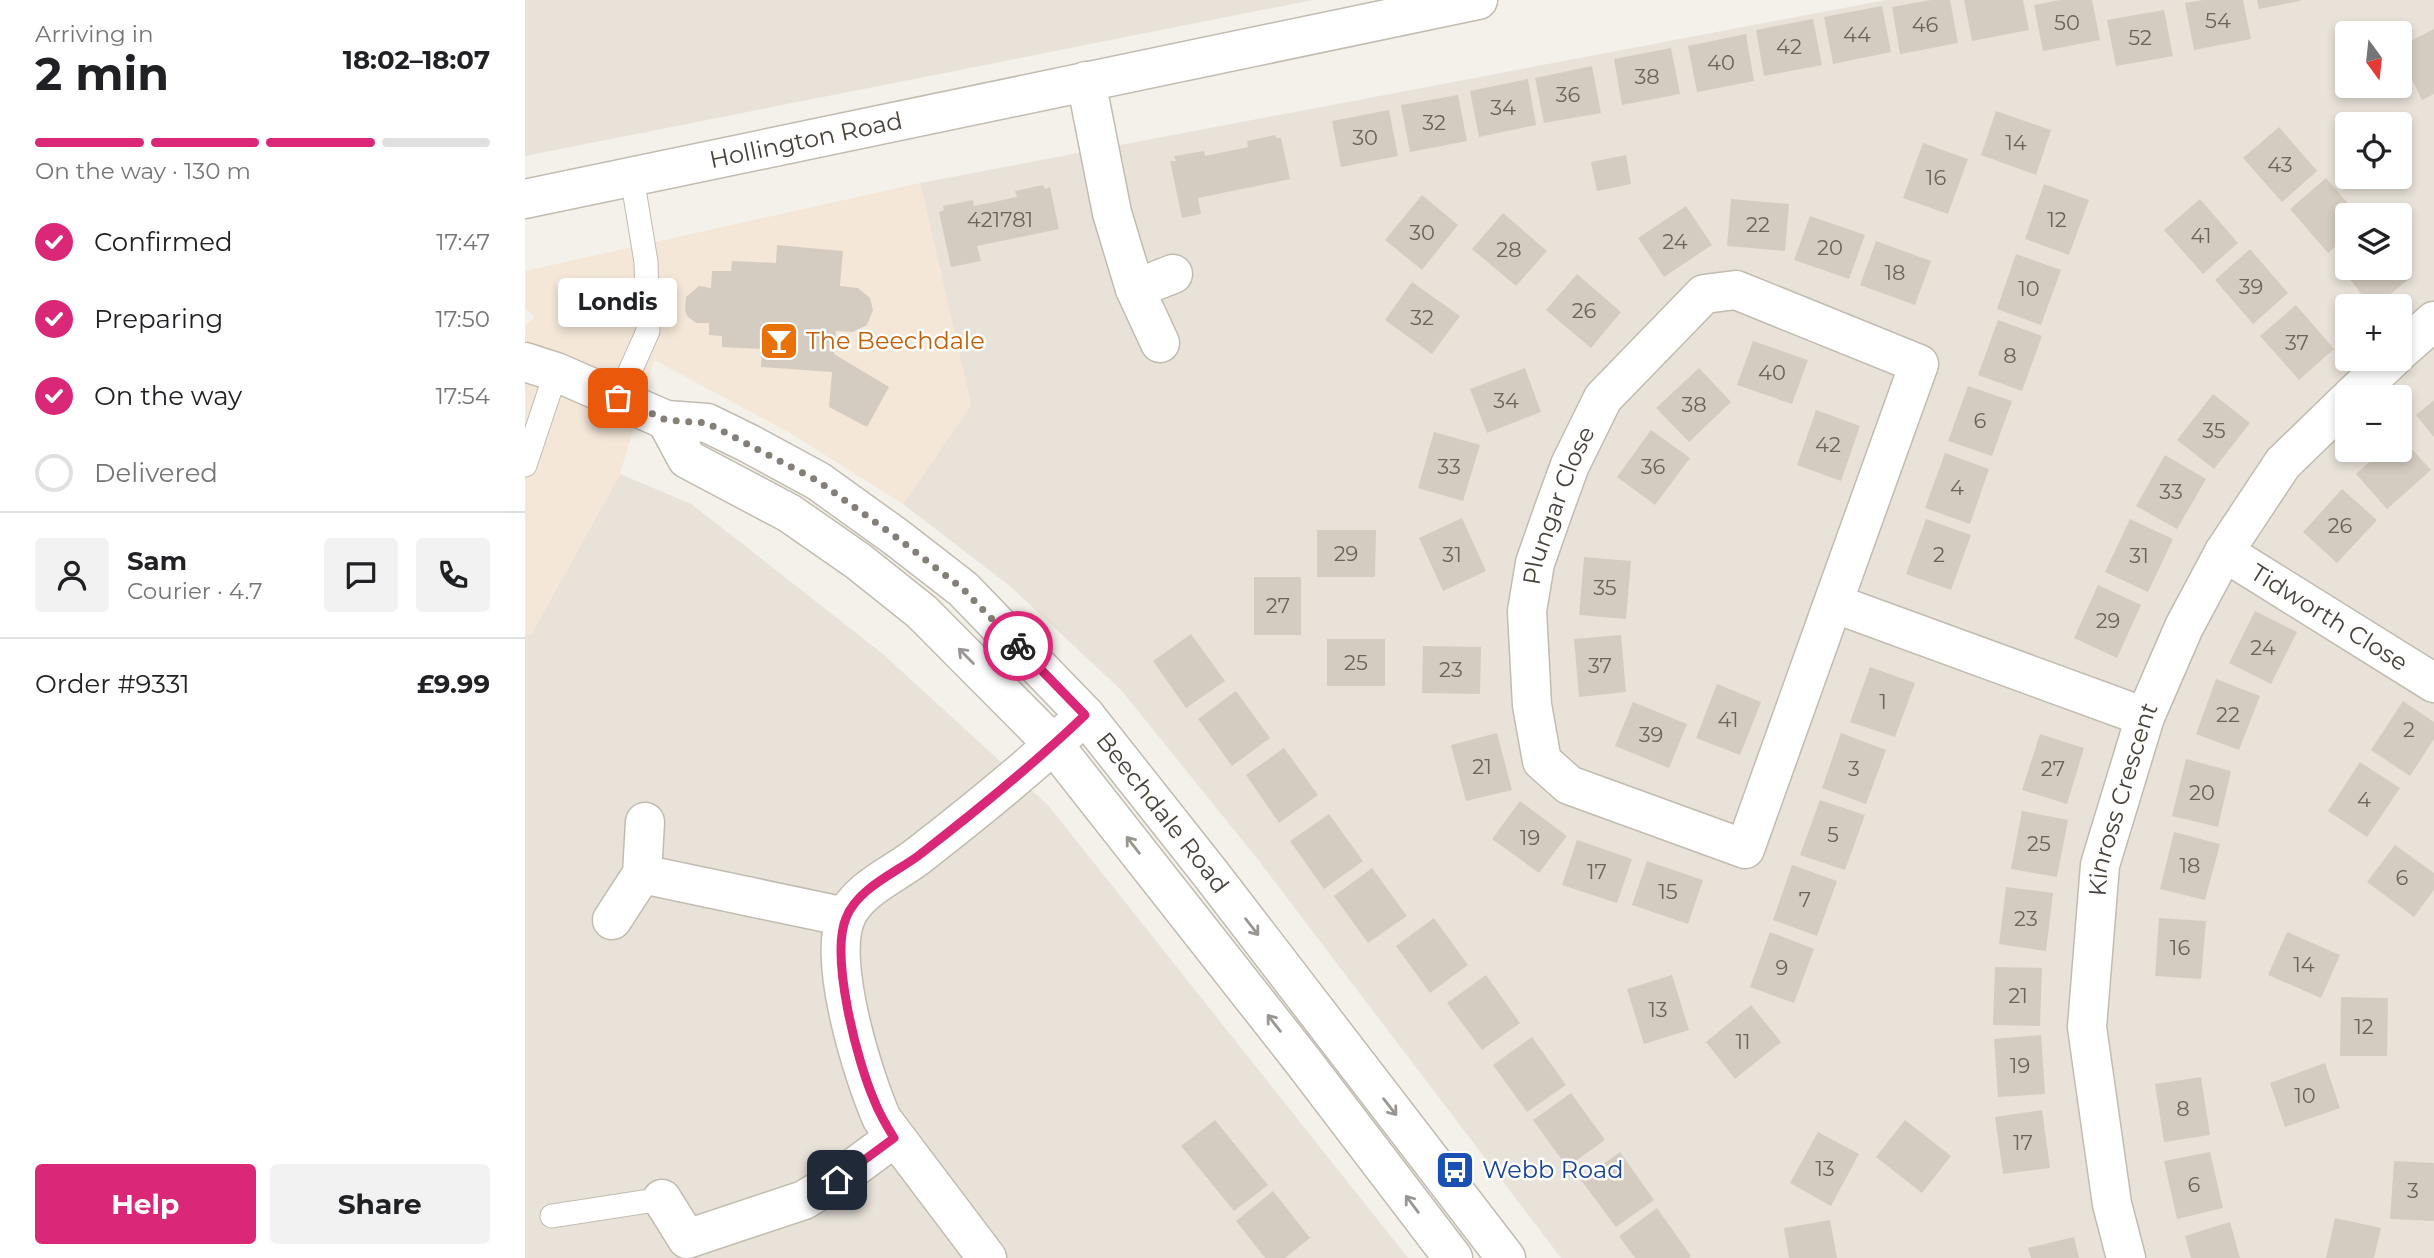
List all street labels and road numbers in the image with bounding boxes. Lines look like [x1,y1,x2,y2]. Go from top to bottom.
street label: Hollington Road [707,106,905,174]
street label: Plungar Close [1517,421,1601,587]
street label: Tidworth Close [2246,557,2413,677]
street label: Kinross Crescent [2083,698,2164,897]
street label: Beechdale Road [1090,726,1235,899]

